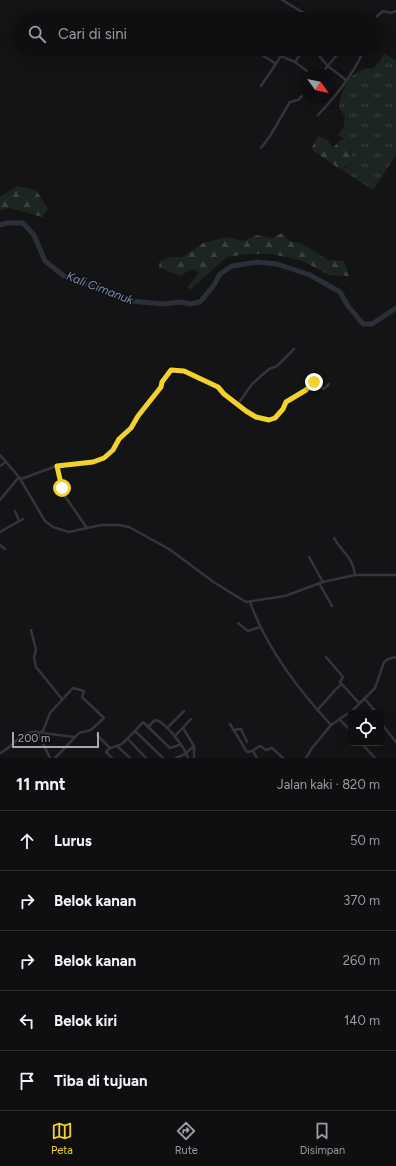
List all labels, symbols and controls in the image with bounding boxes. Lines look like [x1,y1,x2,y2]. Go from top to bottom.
search box [12,12,384,56]
icon: search [26,23,48,45]
text: Cari di sini [58,25,127,43]
north arrow [300,68,336,104]
water label: Kali Cimanuk [65,269,137,308]
route end [305,373,323,391]
route start [53,479,71,497]
map controls [348,710,384,746]
button: locate [348,710,384,746]
scale bar [12,730,99,749]
text: 200 m [18,732,50,745]
text: 11 mnt [16,774,66,794]
text: Jalan kaki · 820 m [277,777,380,792]
icon: ahead [16,830,38,852]
text: Lurus [54,832,92,850]
text: 50 m [350,833,380,848]
icon: right [16,890,38,912]
text: Belok kanan [54,892,136,910]
text: 370 m [343,893,380,908]
icon: right [16,950,38,972]
text: Belok kanan [54,952,136,970]
text: 260 m [343,953,380,968]
icon: left [16,1010,38,1032]
text: Belok kiri [54,1012,117,1030]
text: 140 m [344,1013,380,1028]
icon: arrive [16,1070,38,1092]
text: Tiba di tujuan [54,1072,148,1090]
tab: Peta [51,1120,73,1157]
tab: Rute [175,1120,198,1157]
tab: Disimpan [300,1120,345,1157]

